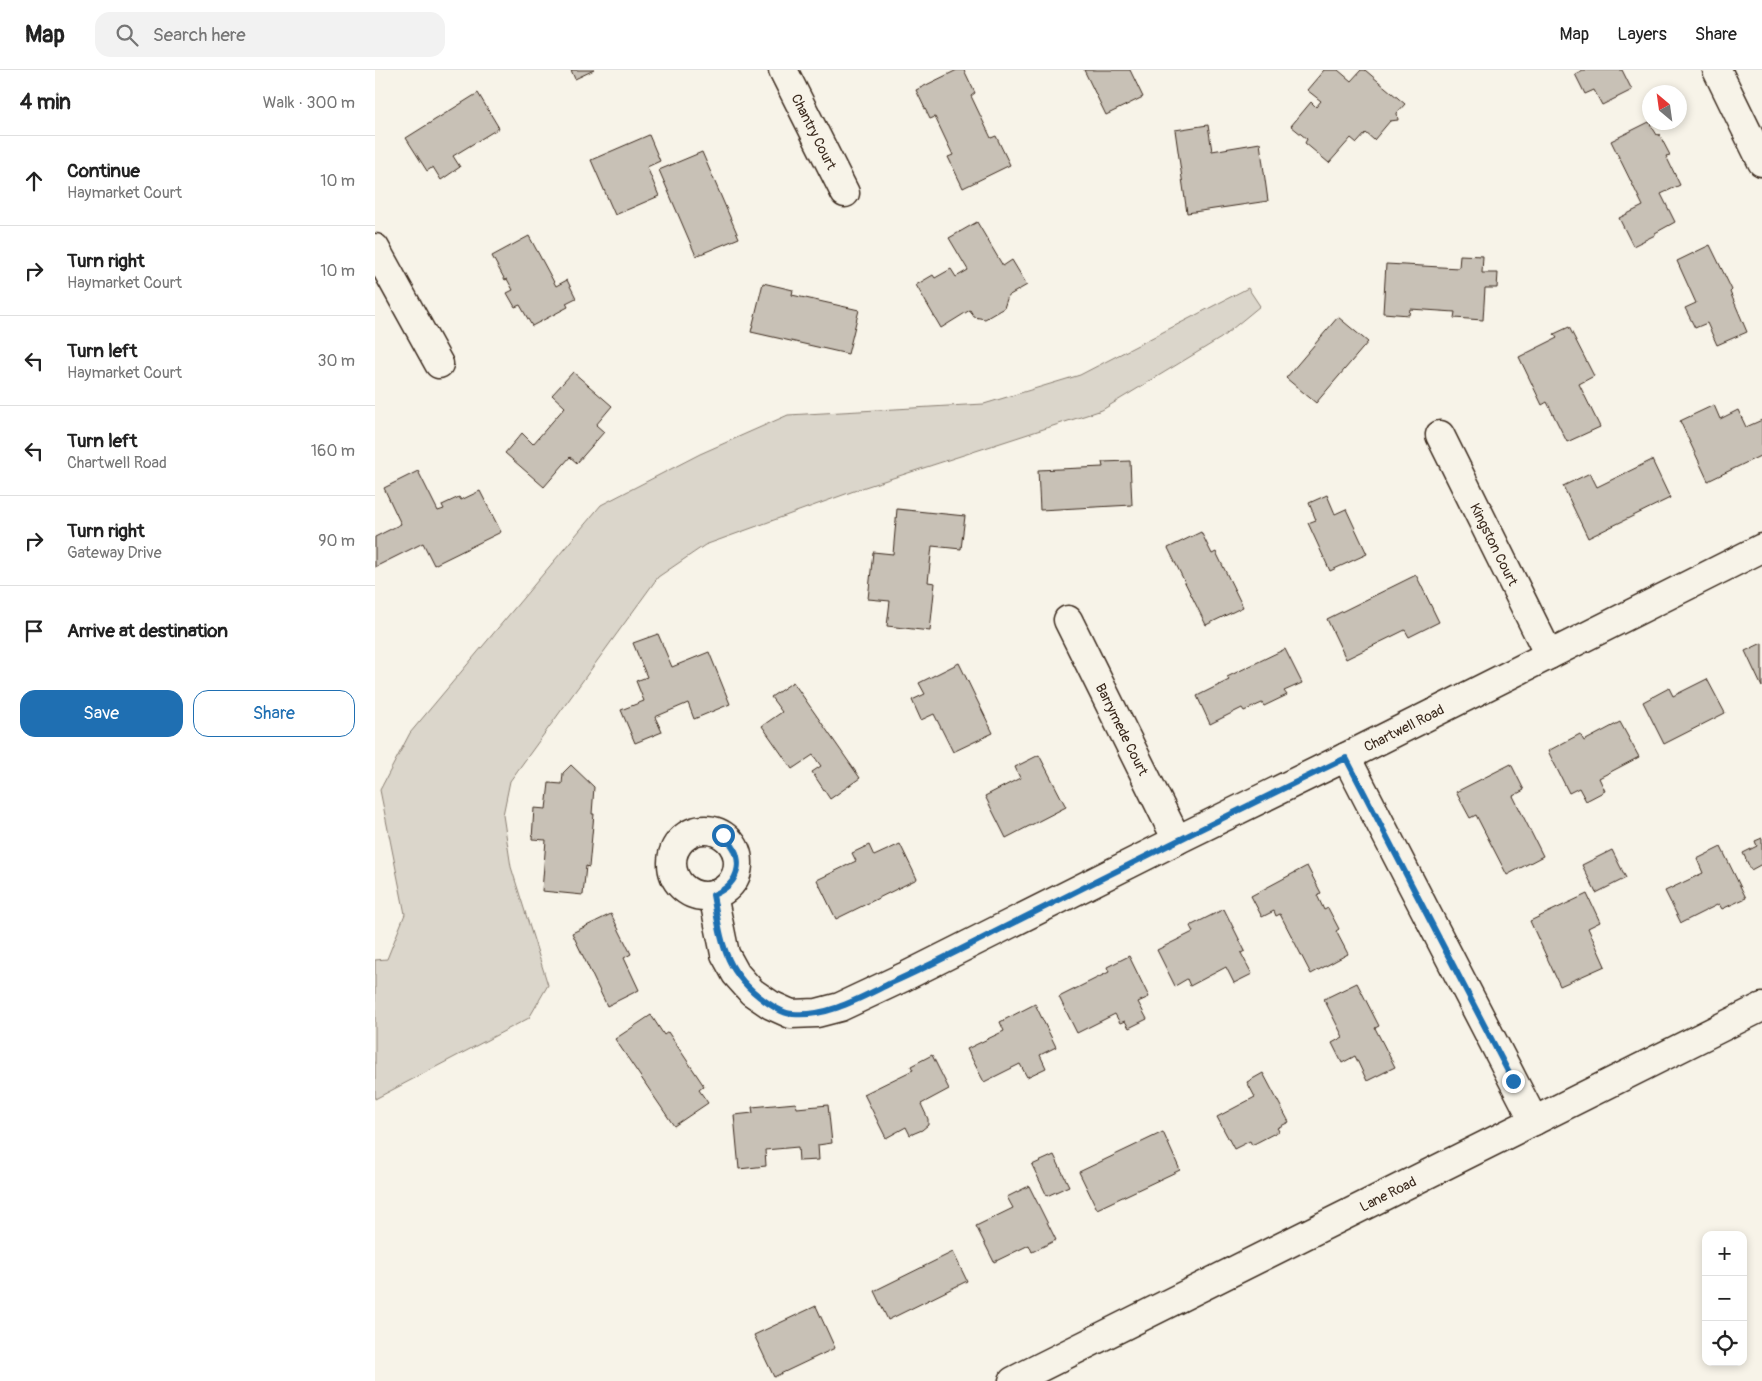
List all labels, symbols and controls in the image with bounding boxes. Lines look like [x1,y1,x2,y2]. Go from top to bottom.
search box [95,12,445,57]
text: Map [25,20,65,49]
icon: search [113,21,141,49]
text: Search here [153,23,246,47]
text: Map [1560,23,1589,46]
text: Layers [1617,23,1667,46]
text: Share [1695,23,1737,46]
north arrow [1642,85,1687,130]
text: 4 min [20,89,71,116]
street label: Chantry Court [787,91,840,173]
text: Walk · 300 m [263,93,355,113]
text: Continue [67,159,140,183]
icon: ahead [20,167,48,195]
text: 10 m [320,171,355,191]
text: Haymarket Court [67,183,182,203]
text: Turn right [67,249,145,273]
icon: right [20,257,48,285]
text: 10 m [320,261,355,281]
text: Haymarket Court [67,273,182,293]
text: Turn left [67,339,137,363]
icon: left [20,347,48,375]
text: 30 m [317,351,355,371]
text: Haymarket Court [67,363,182,383]
text: Turn left [67,429,137,453]
icon: left [20,437,48,465]
text: 160 m [311,441,355,461]
text: Chartwell Road [67,453,167,473]
street label: Kingston Court [1466,500,1521,589]
text: Turn right [67,519,145,543]
icon: right [20,527,48,555]
text: 90 m [318,531,355,551]
text: Gateway Drive [67,543,162,563]
icon: arrive [20,617,48,645]
text: Arrive at destination [67,619,228,643]
street label: Barrymede Court [1092,681,1152,779]
button: Save [20,690,183,737]
button: Share [193,690,355,737]
street label: Chartwell Road [1361,701,1447,756]
route start [712,824,735,847]
route end [1502,1070,1525,1093]
street label: Lane Road [1357,1173,1419,1215]
map controls [1702,1231,1747,1366]
button: + [1702,1231,1747,1276]
button: − [1702,1276,1747,1321]
button: locate [1702,1321,1747,1366]

